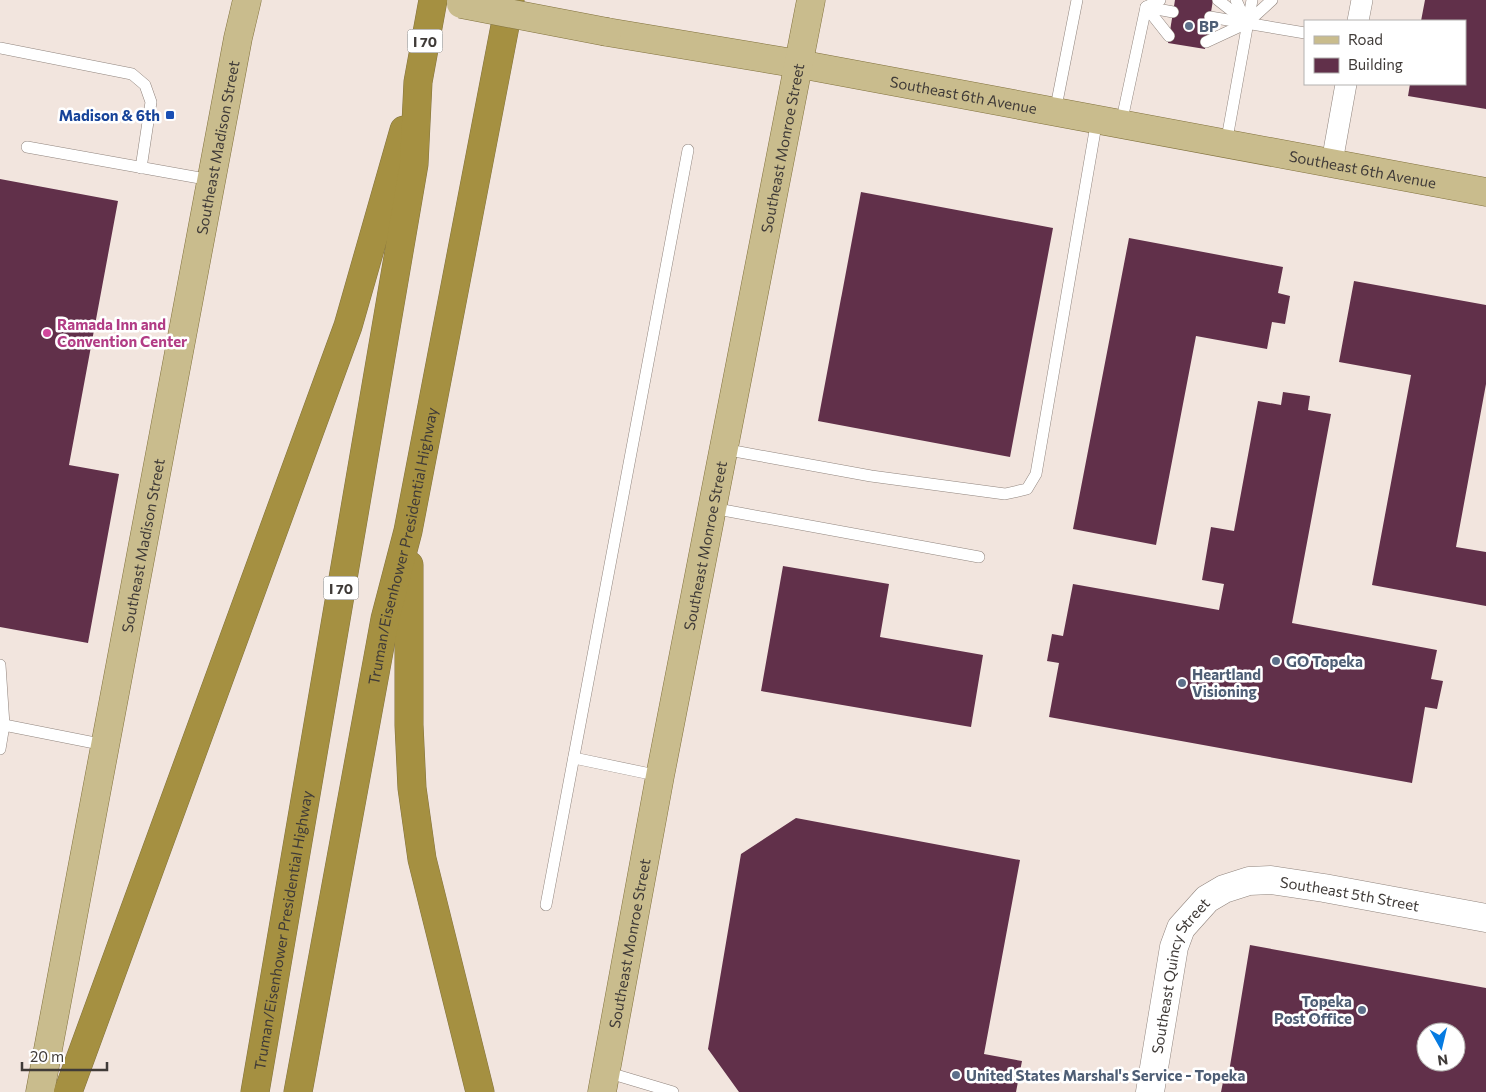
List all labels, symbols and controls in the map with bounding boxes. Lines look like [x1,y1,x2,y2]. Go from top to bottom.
place label: BP [1199,17,1219,35]
marker: BP [1183,20,1195,32]
legend [1304,20,1466,85]
road number: I 70 [408,29,442,52]
text: Road [1348,30,1383,48]
text: Building [1348,55,1403,73]
street label: Southeast Madison Street [192,59,243,236]
street label: Southeast Monroe Street [757,62,807,234]
street label: Southeast 6th Avenue [888,72,1039,117]
place label: Madison & 6th [59,106,160,124]
marker: Madison & 6th [164,109,176,121]
street label: Southeast 6th Avenue [1288,146,1438,192]
place label: Ramada Inn and Convention Center [57,315,187,350]
marker: Ramada Inn and Convention Center [41,327,53,339]
street label: Truman/Eisenhower Presidential Highway [364,405,441,686]
street label: Southeast Madison Street [117,457,168,634]
street label: Southeast Monroe Street [680,459,730,632]
road number: I 70 [324,576,358,600]
place label: GO Topeka [1286,652,1363,670]
marker: GO Topeka [1270,655,1282,667]
place label: Heartland Visioning [1192,665,1261,700]
marker: Heartland Visioning [1176,677,1188,689]
street label: Truman/Eisenhower Presidential Highway [250,789,316,1072]
street label: Southeast Monroe Street [605,857,654,1030]
street label: Southeast 5th Street [1279,872,1421,914]
street label: Southeast Quincy Street [1147,894,1213,1055]
place label: Topeka Post Office [1274,992,1352,1027]
marker: Topeka Post Office [1356,1004,1368,1016]
north arrow [1416,1022,1466,1072]
scale bar [22,1040,108,1072]
text: 20 m [30,1047,64,1065]
text: N [1436,1051,1449,1070]
place label: United States Marshal's Service - Topeka [966,1066,1245,1084]
marker: United States Marshal's Service - Topeka [950,1069,962,1081]

